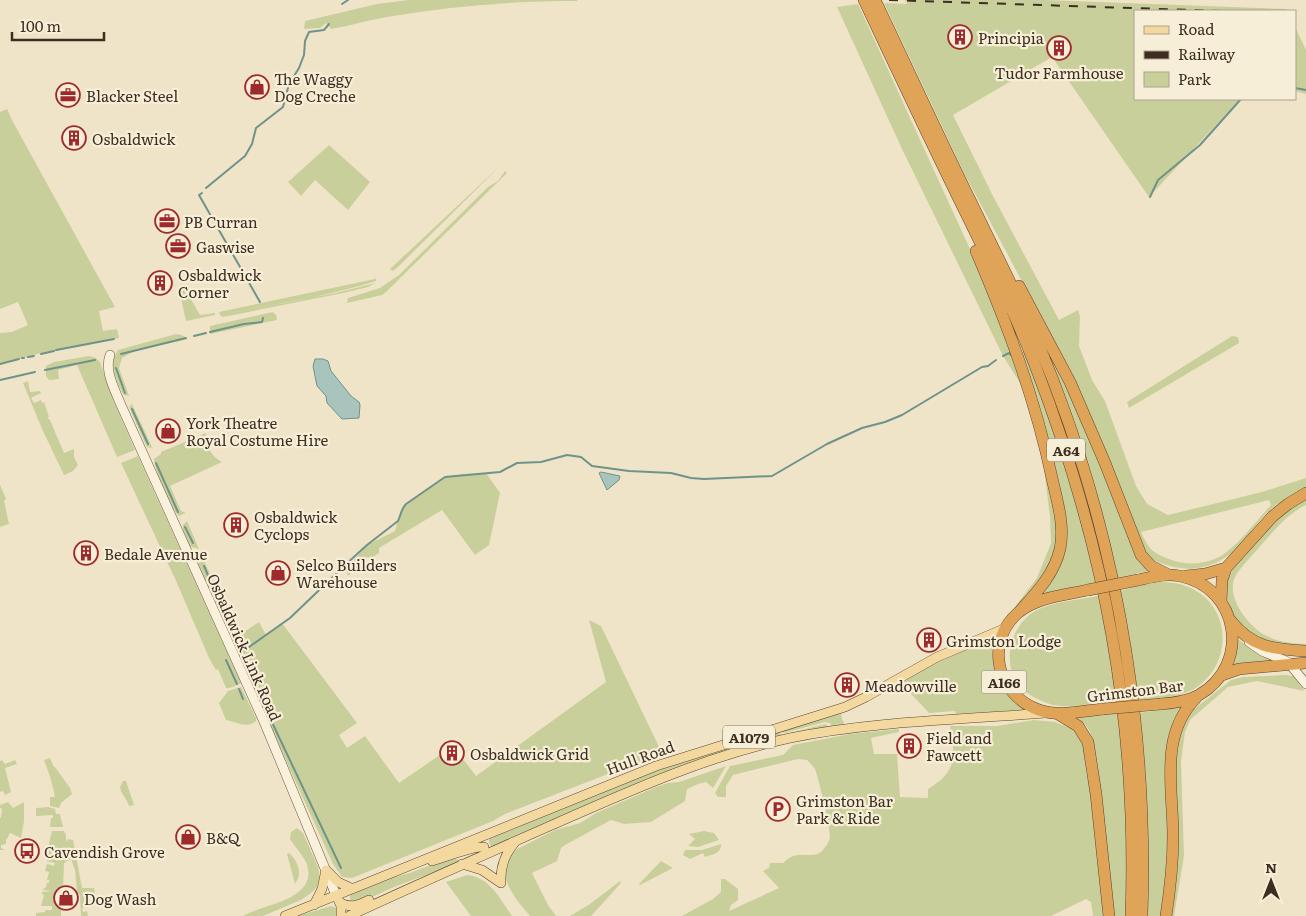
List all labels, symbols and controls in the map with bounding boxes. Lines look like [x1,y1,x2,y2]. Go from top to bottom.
scale bar [12,10,105,42]
legend [1134,10,1296,100]
text: 100 m [20,14,61,37]
text: Road [1178,17,1214,40]
building icon: Principia [947,24,973,50]
place label: Principia [978,26,1045,49]
building icon: Tudor Farmhouse [1046,35,1072,61]
text: Railway [1178,42,1236,65]
place label: Tudor Farmhouse [995,61,1124,84]
place label: The Waggy Dog Creche [274,67,356,107]
text: Park [1178,67,1212,90]
shop icon: The Waggy Dog Creche [244,74,270,100]
office icon: Blacker Steel [55,82,81,108]
place label: Blacker Steel [86,84,178,107]
building icon: Osbaldwick [61,125,87,151]
place label: Osbaldwick [92,127,176,150]
office icon: PB Curran [154,208,180,234]
place label: PB Curran [184,210,258,233]
office icon: Gaswise [165,233,191,259]
place label: Gaswise [196,235,255,258]
place label: Osbaldwick Corner [178,263,262,303]
building icon: Osbaldwick Corner [147,270,173,296]
place label: York Theatre Royal Costume Hire [186,411,328,451]
shop icon: York Theatre Royal Costume Hire [155,418,181,444]
road number: A64 [1047,438,1085,462]
place label: Osbaldwick Cyclops [254,505,338,545]
building icon: Osbaldwick Cyclops [223,512,249,538]
building icon: Bedale Avenue [73,540,99,566]
place label: Bedale Avenue [104,542,207,565]
place label: Selco Builders Warehouse [296,553,397,593]
shop icon: Selco Builders Warehouse [265,560,291,586]
street label: Osbaldwick Link Road [202,570,288,724]
building icon: Grimston Lodge [916,627,942,653]
place label: Grimston Lodge [946,629,1062,652]
road number: A166 [982,670,1026,694]
building icon: Meadowville [834,672,860,698]
street label: Grimston Bar [1086,673,1184,707]
place label: Meadowville [864,674,957,697]
road number: A1079 [723,726,775,749]
place label: Field and Fawcett [926,726,992,766]
building icon: Field and Fawcett [896,733,922,759]
street label: Hull Road [603,734,677,780]
building icon: Osbaldwick Grid [439,740,465,766]
place label: Osbaldwick Grid [470,742,589,765]
place label: Grimston Bar Park & Ride [796,789,893,829]
parking icon: Grimston Bar Park & Ride [765,796,791,822]
shop icon: B&Q [175,824,201,850]
place label: B&Q [206,826,242,849]
bus stop icon: Cavendish Grove [14,838,40,864]
place label: Cavendish Grove [44,840,165,863]
north arrow [1246,856,1296,906]
text: N [1265,857,1277,877]
shop icon: Dog Wash [53,885,79,911]
place label: Dog Wash [84,887,157,910]

